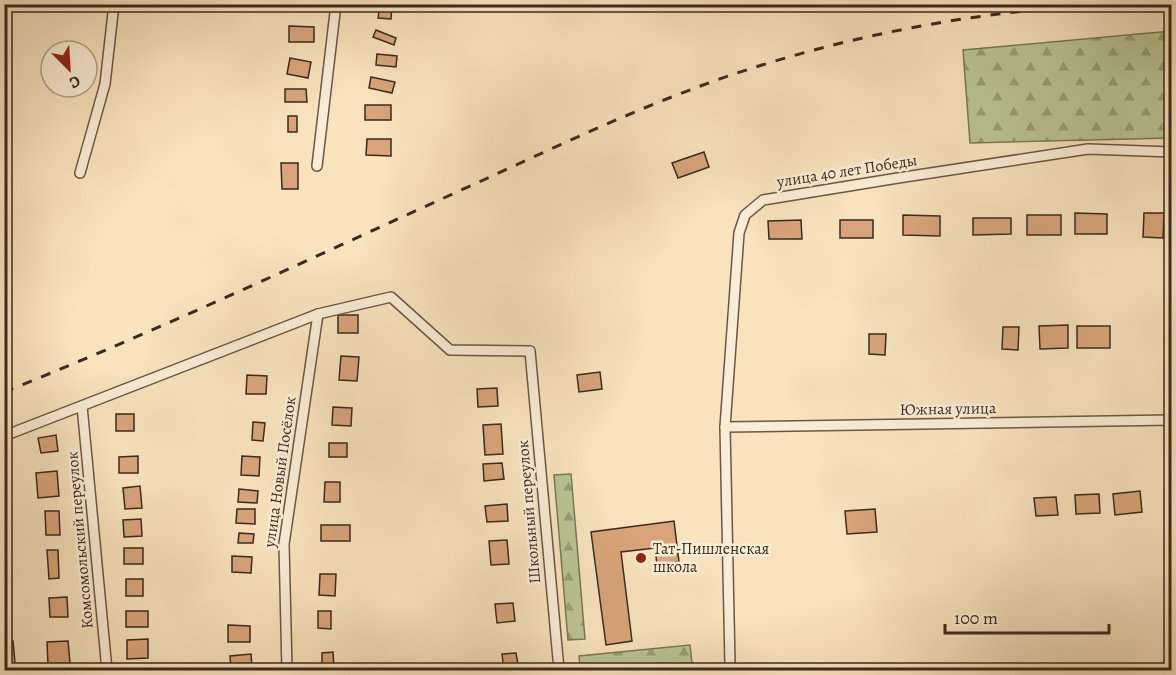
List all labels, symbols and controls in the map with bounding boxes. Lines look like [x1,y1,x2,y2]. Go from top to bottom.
north arrow [39,39,99,99]
text: С [66,70,84,94]
street label: улица 40 лет Победы [774,149,919,193]
street label: улица Новый Посёлок [258,395,301,550]
street label: Южная улица [900,397,997,421]
street label: Школьный переулок [512,439,546,585]
street label: Комсомольский переулок [61,450,99,630]
place label: Тат-Пишленская школа [653,538,770,578]
marker: Тат-Пишленская школа [634,551,648,565]
scale bar [945,597,1108,635]
text: 100 m [954,606,998,630]

